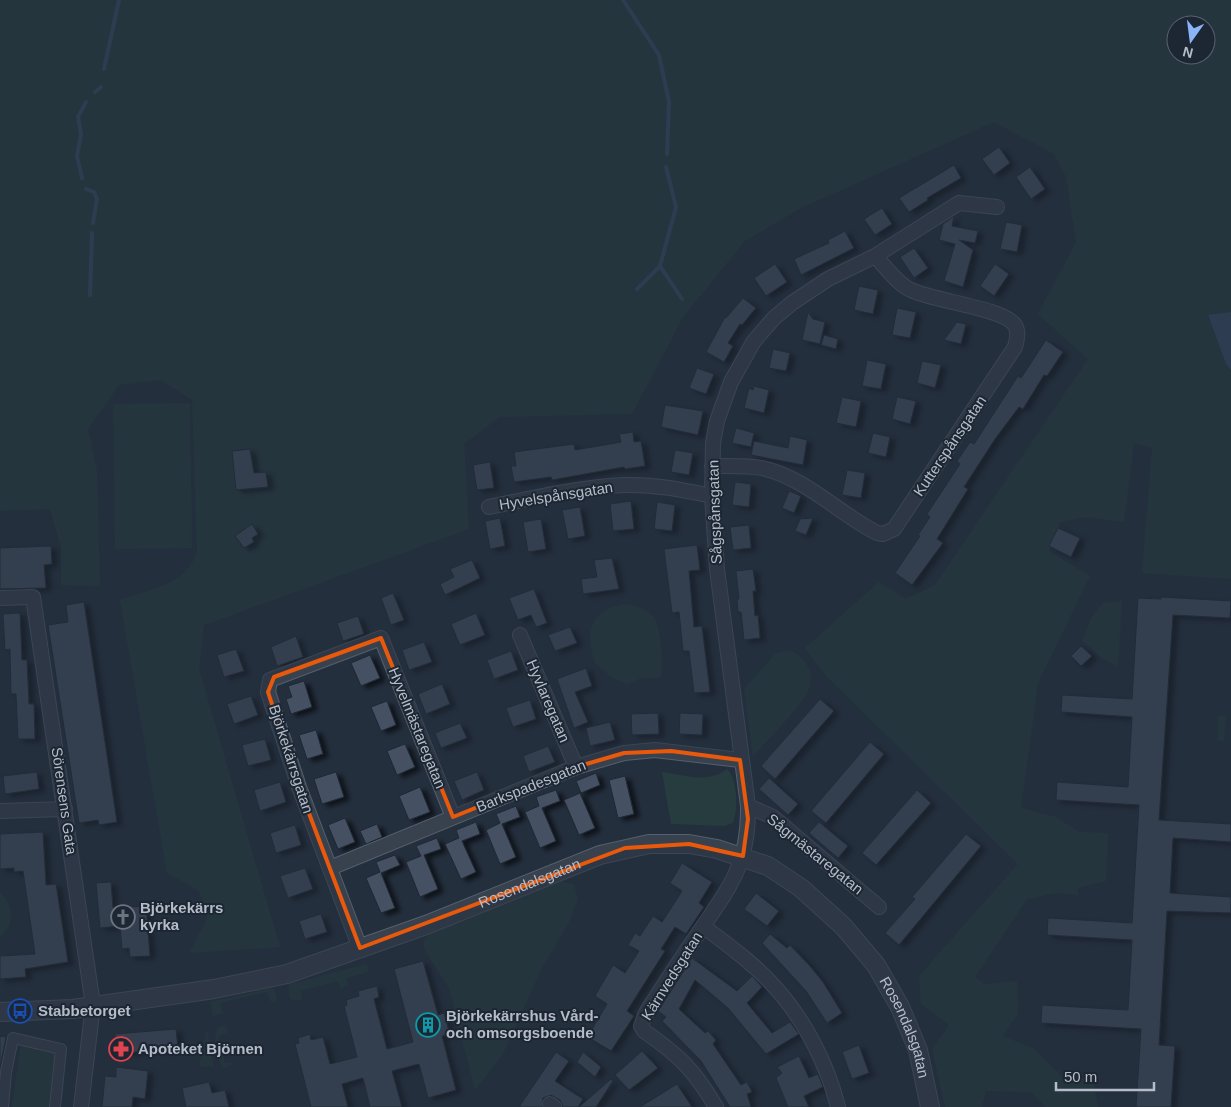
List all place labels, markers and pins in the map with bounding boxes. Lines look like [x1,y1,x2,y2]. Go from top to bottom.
place label: Björkekärrs kyrka [140,899,223,933]
church icon: Björkekärrs kyrka [110,904,136,930]
bus stop icon: Stabbetorget [7,998,33,1024]
place label: Stabbetorget [38,1002,131,1019]
place label: Björkekärrshus Vård- och omsorgsboende [446,1007,599,1041]
building icon: Björkekärrshus Vård- och omsorgsboende [415,1012,441,1038]
pharmacy icon: Apoteket Björnen [108,1036,134,1062]
place label: Apoteket Björnen [138,1040,263,1057]

